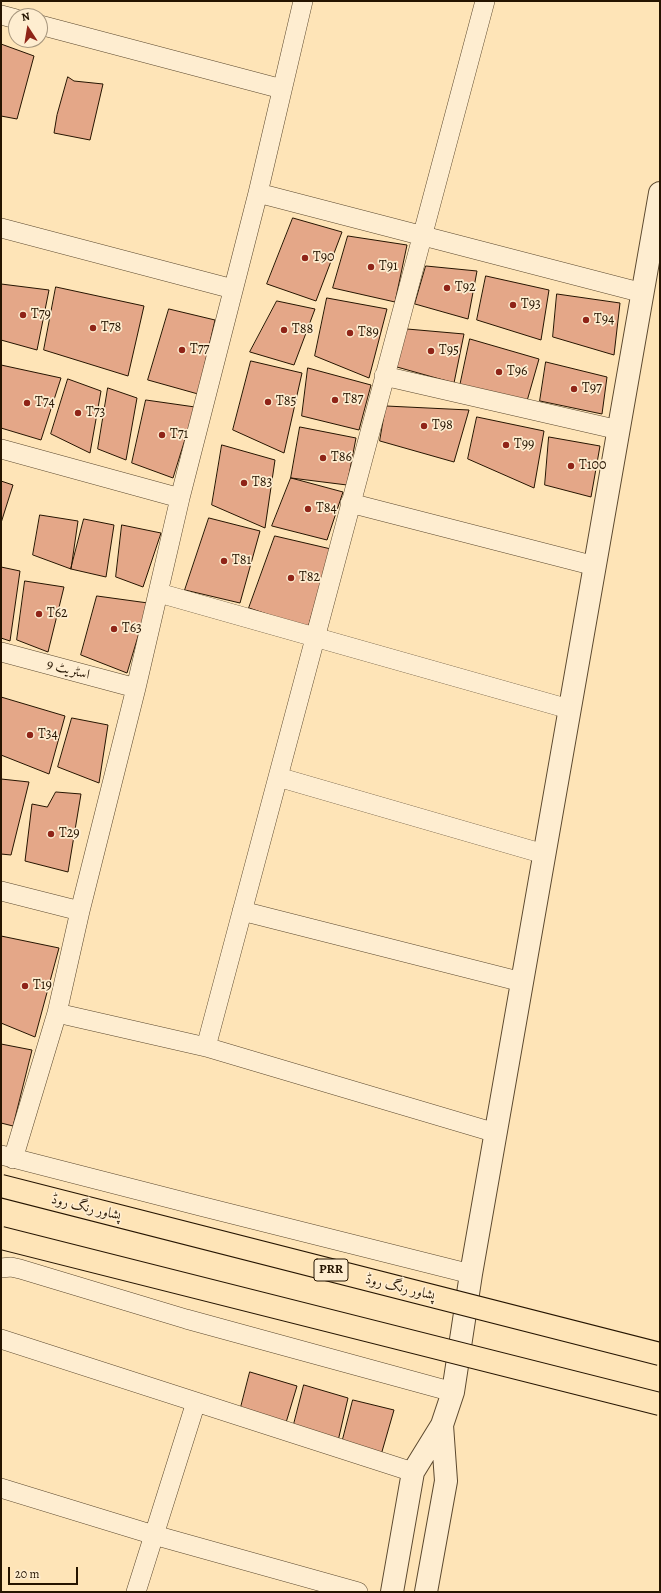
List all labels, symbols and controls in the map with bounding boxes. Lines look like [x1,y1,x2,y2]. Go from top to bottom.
north arrow [8,8,48,48]
text: N [20,9,31,25]
place label: T90 [313,250,334,266]
marker: T90 [300,253,310,263]
place label: T91 [379,259,398,275]
marker: T91 [366,262,376,272]
place label: T92 [455,280,476,296]
marker: T92 [442,283,452,293]
place label: T93 [521,297,541,313]
marker: T93 [508,300,518,310]
place label: T79 [31,307,51,323]
marker: T79 [18,310,28,320]
place label: T94 [594,312,614,328]
marker: T94 [581,315,591,325]
place label: T78 [101,320,121,336]
place label: T88 [292,322,313,338]
marker: T78 [88,323,98,333]
marker: T88 [279,325,289,335]
place label: T89 [358,325,379,341]
marker: T89 [345,328,355,338]
place label: T77 [190,342,209,358]
place label: T95 [439,343,459,359]
marker: T77 [177,345,187,355]
marker: T95 [426,346,436,356]
place label: T96 [507,364,527,380]
marker: T96 [494,367,504,377]
place label: T97 [582,381,602,397]
marker: T97 [569,384,579,394]
place label: T87 [343,392,363,408]
place label: T85 [276,394,296,410]
place label: T74 [35,395,55,411]
marker: T87 [330,395,340,405]
marker: T85 [263,397,273,407]
marker: T74 [22,398,32,408]
place label: T73 [86,405,105,421]
marker: T73 [73,408,83,418]
place label: T98 [432,418,453,434]
marker: T98 [419,421,429,431]
place label: T71 [170,427,188,443]
marker: T71 [157,430,167,440]
place label: T99 [514,437,534,453]
marker: T99 [501,440,511,450]
place label: T86 [331,450,352,466]
marker: T86 [318,453,328,463]
place label: T100 [579,458,606,474]
marker: T100 [566,461,576,471]
place label: T83 [252,475,272,491]
marker: T83 [239,478,249,488]
place label: T84 [316,501,337,517]
marker: T84 [303,504,313,514]
place label: T81 [232,553,251,569]
marker: T81 [219,556,229,566]
place label: T82 [299,570,320,586]
marker: T82 [286,573,296,583]
place label: T62 [47,606,68,622]
marker: T62 [34,609,44,619]
place label: T63 [122,621,142,637]
marker: T63 [109,624,119,634]
street label: اسٹریٹ 9 [45,656,91,684]
place label: T34 [38,727,58,743]
marker: T34 [25,730,35,740]
place label: T29 [59,826,80,842]
marker: T29 [46,829,56,839]
place label: T19 [33,978,52,994]
marker: T19 [20,981,30,991]
street label: پشاور رنگ روڈ [49,1191,123,1225]
road number: PRR [314,1259,348,1281]
street label: پشاور رنگ روڈ [363,1271,437,1305]
scale bar [10,1559,80,1585]
text: 20 m [15,1566,39,1582]

